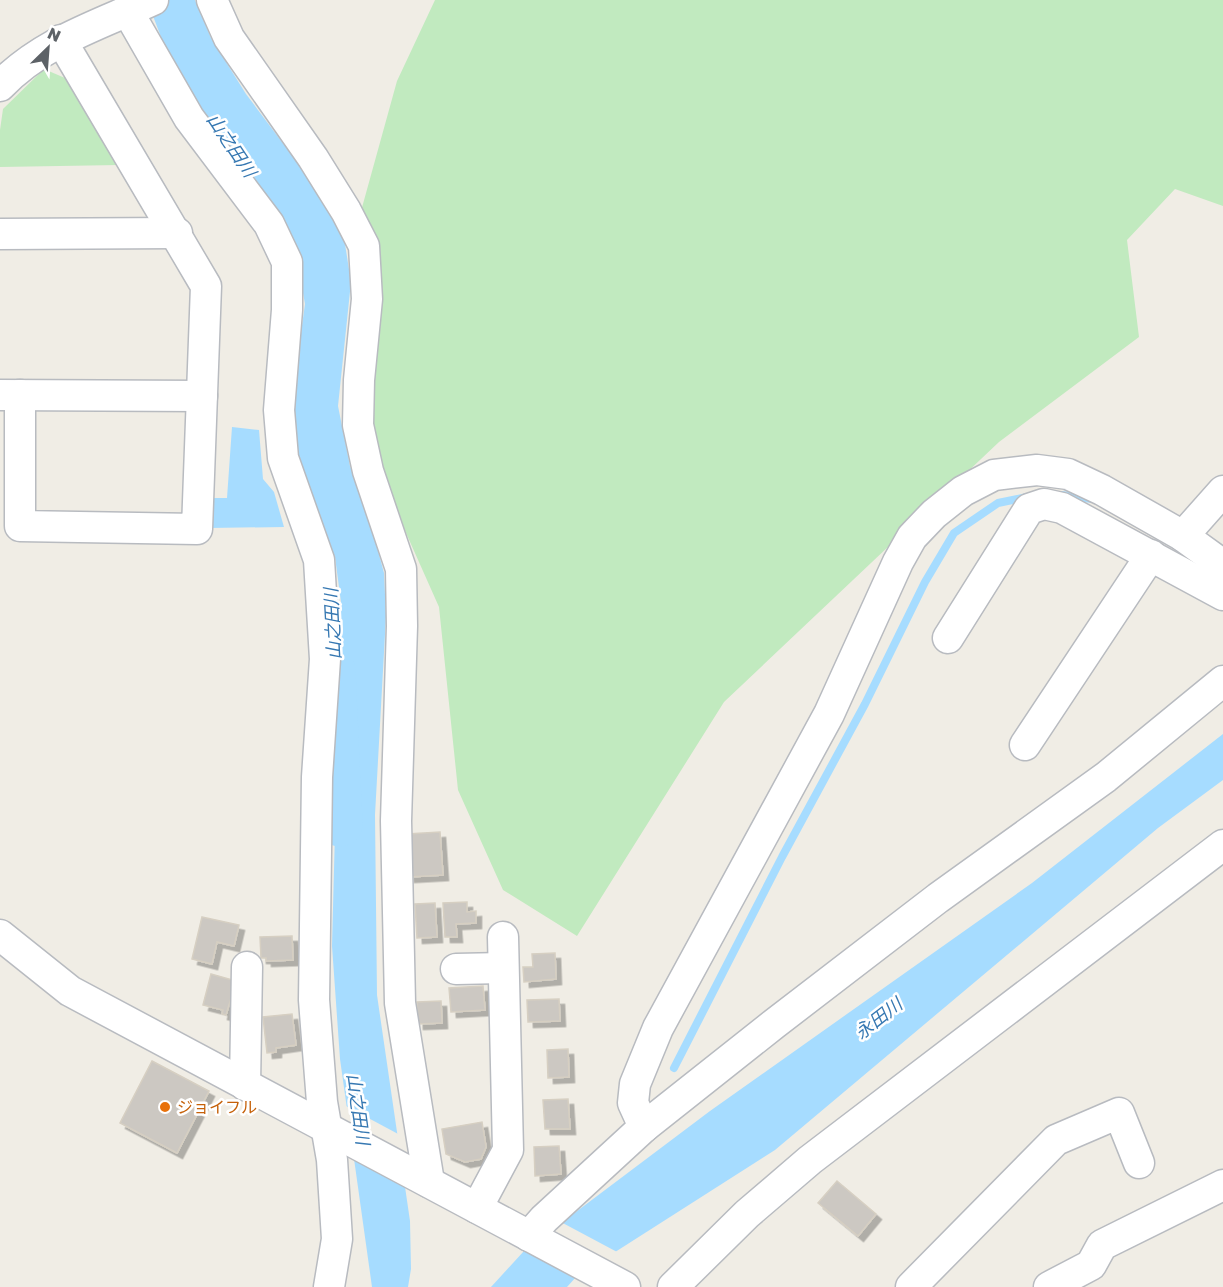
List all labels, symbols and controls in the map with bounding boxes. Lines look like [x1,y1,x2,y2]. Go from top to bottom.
north arrow [18,18,78,78]
text: N [45,23,64,46]
water label: 山之田川 [203,109,262,183]
water label: 山之田川 [319,585,345,661]
water label: 永田川 [850,991,908,1043]
water label: 山之田川 [343,1072,375,1148]
place label: ジョイフル [177,1097,257,1117]
marker: ジョイフル [158,1100,172,1114]

